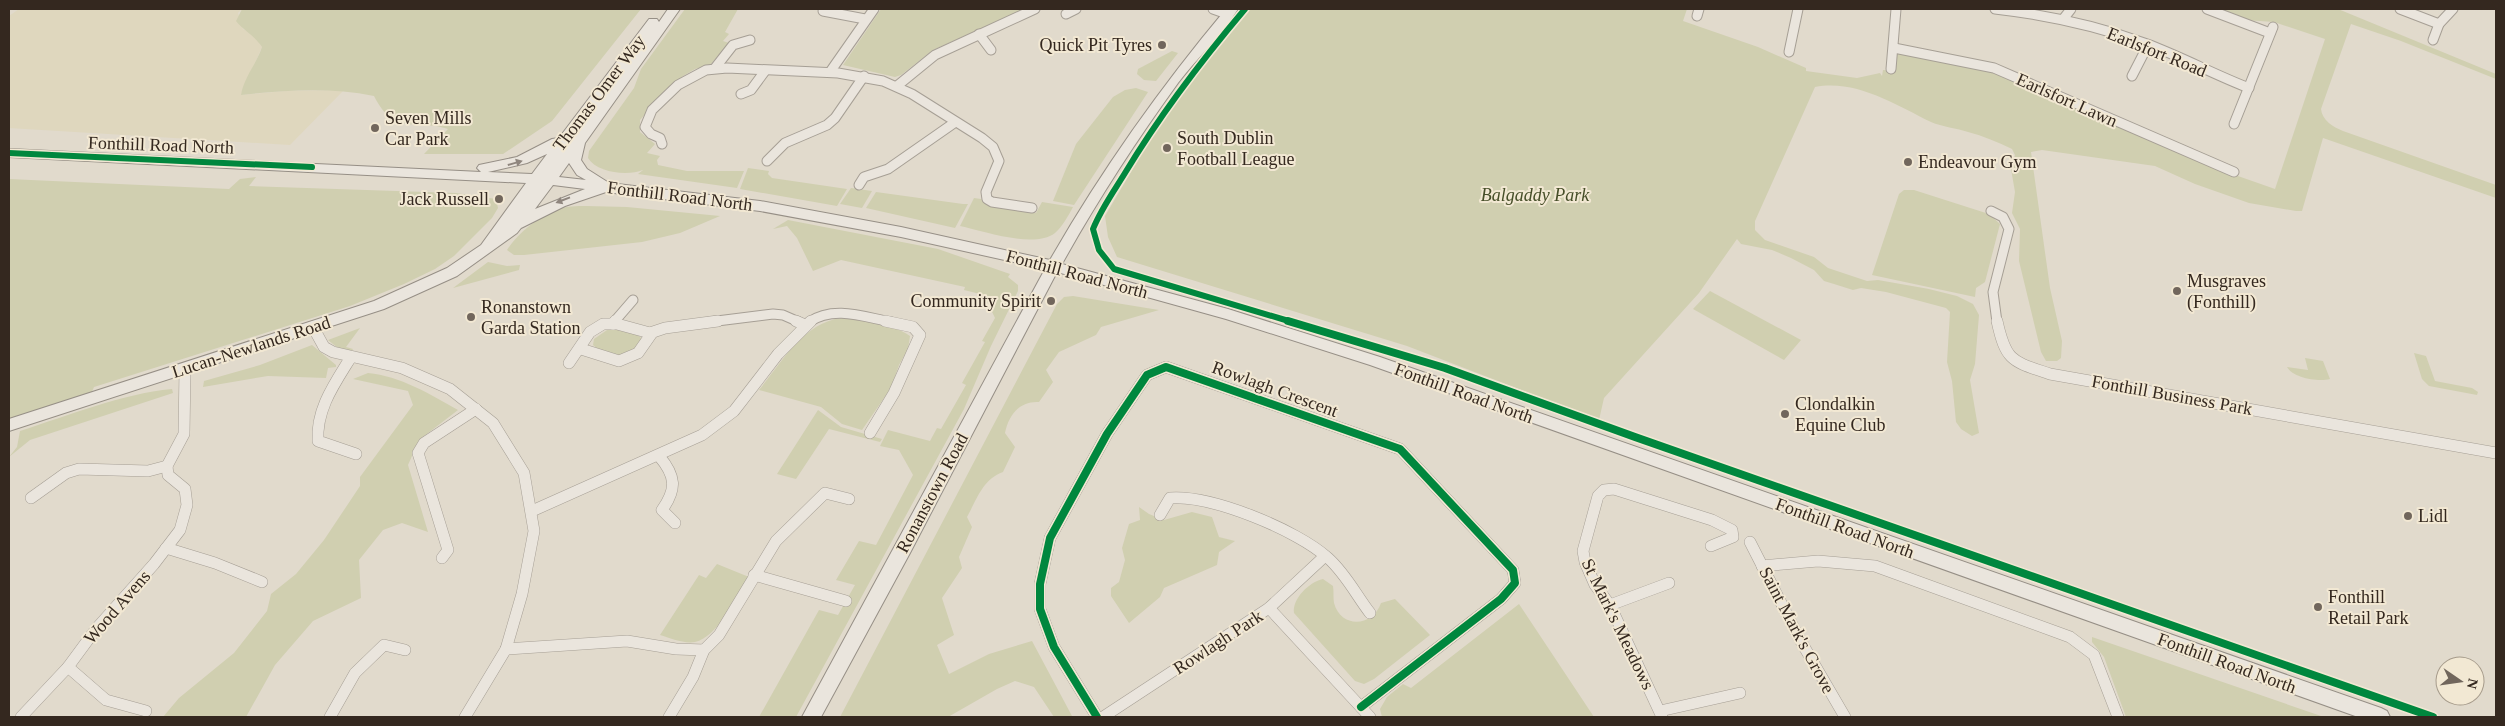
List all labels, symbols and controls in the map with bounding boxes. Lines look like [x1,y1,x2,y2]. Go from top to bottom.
street label: Earlsfort Road [2104,23,2210,81]
street label: Thomas Omer Way [549,31,649,155]
place label: Quick Pit Tyres [1040,35,1152,55]
marker: Quick Pit Tyres [1156,39,1168,51]
street label: Earlsfort Lawn [2013,69,2121,131]
place label: Seven Mills Car Park [385,108,472,149]
marker: Seven Mills Car Park [369,122,381,134]
place label: South Dublin Football League [1177,128,1294,169]
street label: Fonthill Road North [88,132,234,158]
marker: South Dublin Football League [1161,142,1173,154]
place label: Endeavour Gym [1918,152,2036,172]
marker: Endeavour Gym [1902,156,1914,168]
one-way arrow [508,159,523,167]
street label: Fonthill Road North [606,177,754,215]
park label: Balgaddy Park [1481,185,1590,205]
place label: Jack Russell [400,189,489,209]
marker: Jack Russell [493,193,505,205]
one-way arrow [555,196,570,204]
street label: Fonthill Road North [1004,245,1150,303]
place label: Musgraves (Fonthill) [2187,271,2266,313]
marker: Musgraves (Fonthill) [2171,285,2183,297]
place label: Community Spirit [910,291,1041,311]
marker: Community Spirit [1045,295,1057,307]
place label: Ronanstown Garda Station [481,297,580,338]
marker: Ronanstown Garda Station [465,311,477,323]
street label: Lucan-Newlands Road [169,312,333,382]
street label: Rowlagh Crescent [1209,357,1341,421]
street label: Fonthill Road North [1392,359,1536,427]
street label: Fonthill Business Park [2090,371,2254,419]
place label: Clondalkin Equine Club [1795,394,1886,435]
marker: Clondalkin Equine Club [1779,408,1791,420]
street label: Ronanstown Road [892,430,972,556]
street label: Fonthill Road North [1773,494,1917,562]
place label: Lidl [2418,506,2448,526]
marker: Lidl [2402,510,2414,522]
street label: St Mark's Meadows [1578,555,1658,693]
street label: Saint Mark's Grove [1755,563,1839,697]
street label: Wood Avens [80,566,154,648]
place label: Fonthill Retail Park [2328,587,2408,628]
marker: Fonthill Retail Park [2312,601,2324,613]
street label: Rowlagh Park [1170,606,1266,678]
street label: Fonthill Road North [2155,629,2299,697]
north arrow [2435,656,2485,706]
text: N [2464,677,2481,690]

